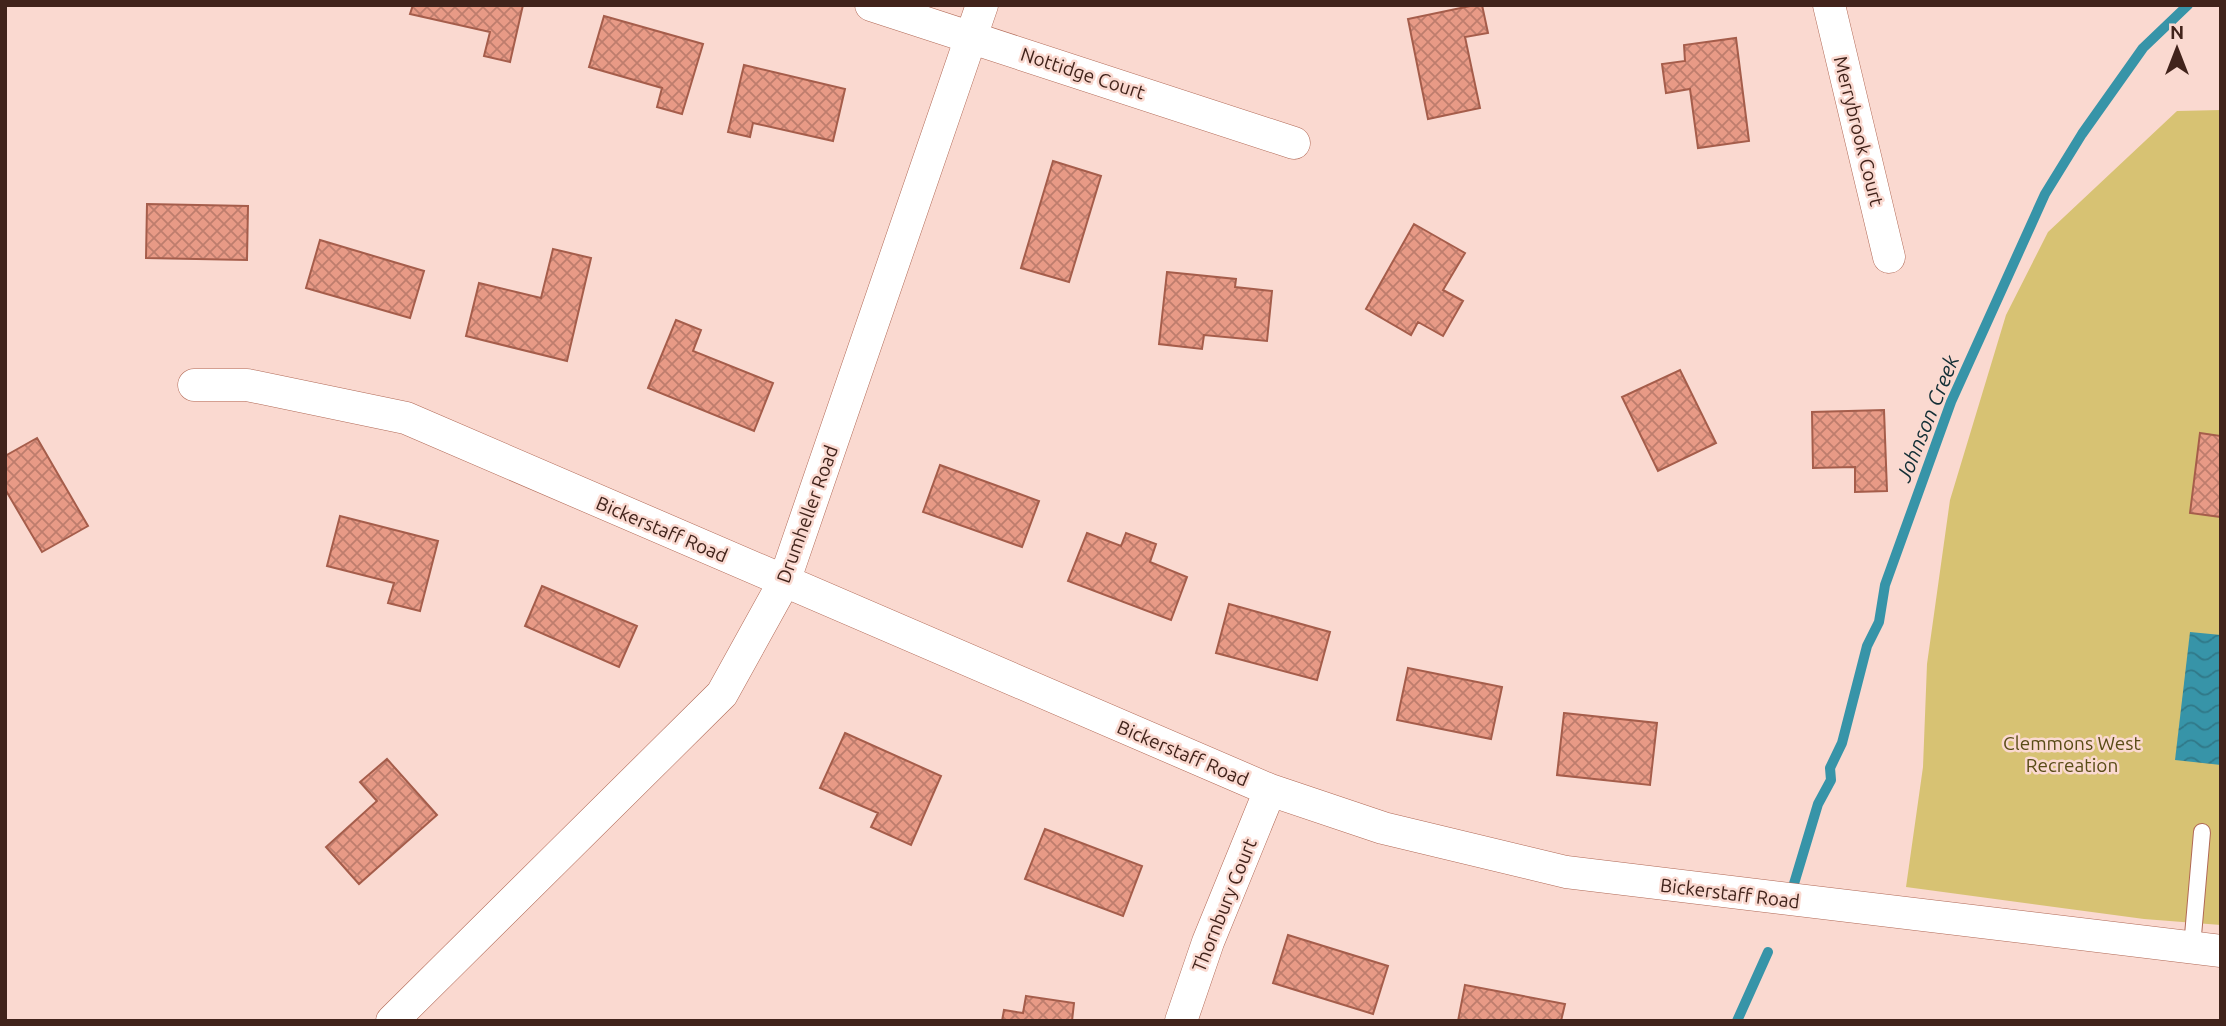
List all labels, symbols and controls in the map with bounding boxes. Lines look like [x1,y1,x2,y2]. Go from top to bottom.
north arrow [2142,14,2212,84]
text: N [2170,21,2184,43]
street label: Nottidge Court [1018,43,1148,104]
street label: Merrybrook Court [1830,54,1888,209]
water label: Johnson Creek [1890,351,1963,486]
street label: Drumheller Road [772,442,842,586]
street label: Bickerstaff Road [593,491,731,567]
street label: Bickerstaff Road [1114,715,1252,791]
park label: Clemmons West Recreation [2003,732,2142,776]
street label: Thornbury Court [1187,835,1261,975]
street label: Bickerstaff Road [1659,874,1801,912]

